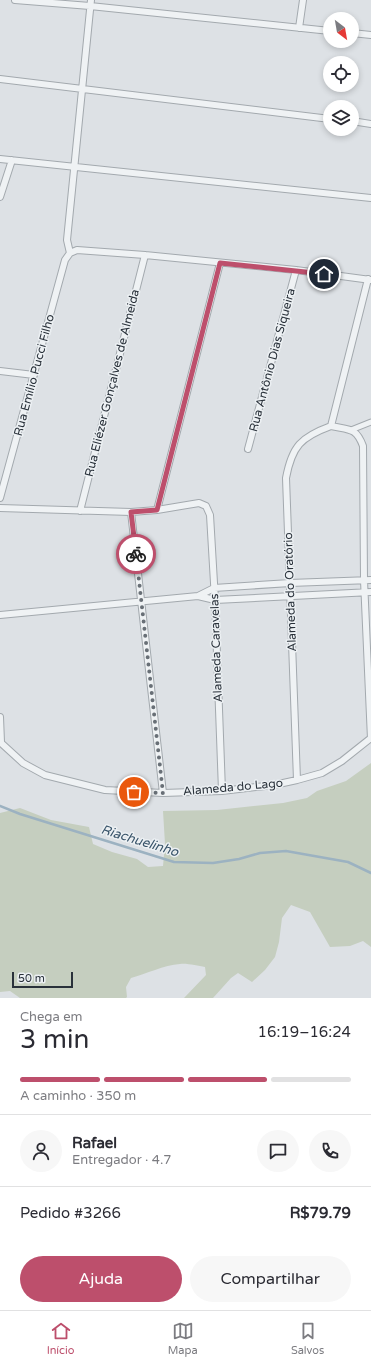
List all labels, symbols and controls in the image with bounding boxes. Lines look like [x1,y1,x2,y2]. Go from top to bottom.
north arrow [323,12,359,48]
map controls [323,12,359,136]
button: locate [323,56,359,92]
button: layers [323,100,359,136]
pin [307,257,341,291]
icon: home [313,263,335,285]
street label: Rua Antônio Dias Siqueira [246,287,298,433]
street label: Rua Eliézer Gonçalves de Almeida [82,288,142,478]
street label: Rua Emílio Pucci Filho [11,313,57,437]
street label: Alameda do Oratório [281,532,299,652]
courier [116,534,156,574]
icon: bike [125,543,147,565]
street label: Alameda Caravelas [207,593,225,703]
pin [117,775,151,809]
street label: Alameda do Lago [182,776,284,798]
icon: bag [123,781,145,803]
water label: Riachuelinho [99,822,181,861]
scale bar [12,970,73,989]
text: 50 m [18,972,45,985]
text: Chega em [20,1009,83,1025]
text: 16:19–16:24 [258,1023,351,1041]
text: 3 min [20,1024,89,1055]
text: A caminho · 350 m [20,1088,136,1104]
button: person [20,1130,62,1172]
button: chat [257,1130,299,1172]
button: phone [309,1130,351,1172]
text: Rafael [72,1134,117,1152]
text: Entregador · 4.7 [72,1152,171,1168]
text: Pedido #3266 [20,1204,121,1222]
text: R$79.79 [290,1204,351,1222]
button: Ajuda [20,1256,182,1302]
button: Compartilhar [190,1256,351,1302]
tab: Início [47,1320,74,1357]
tab: Mapa [168,1320,198,1357]
tab: Salvos [291,1320,324,1357]

